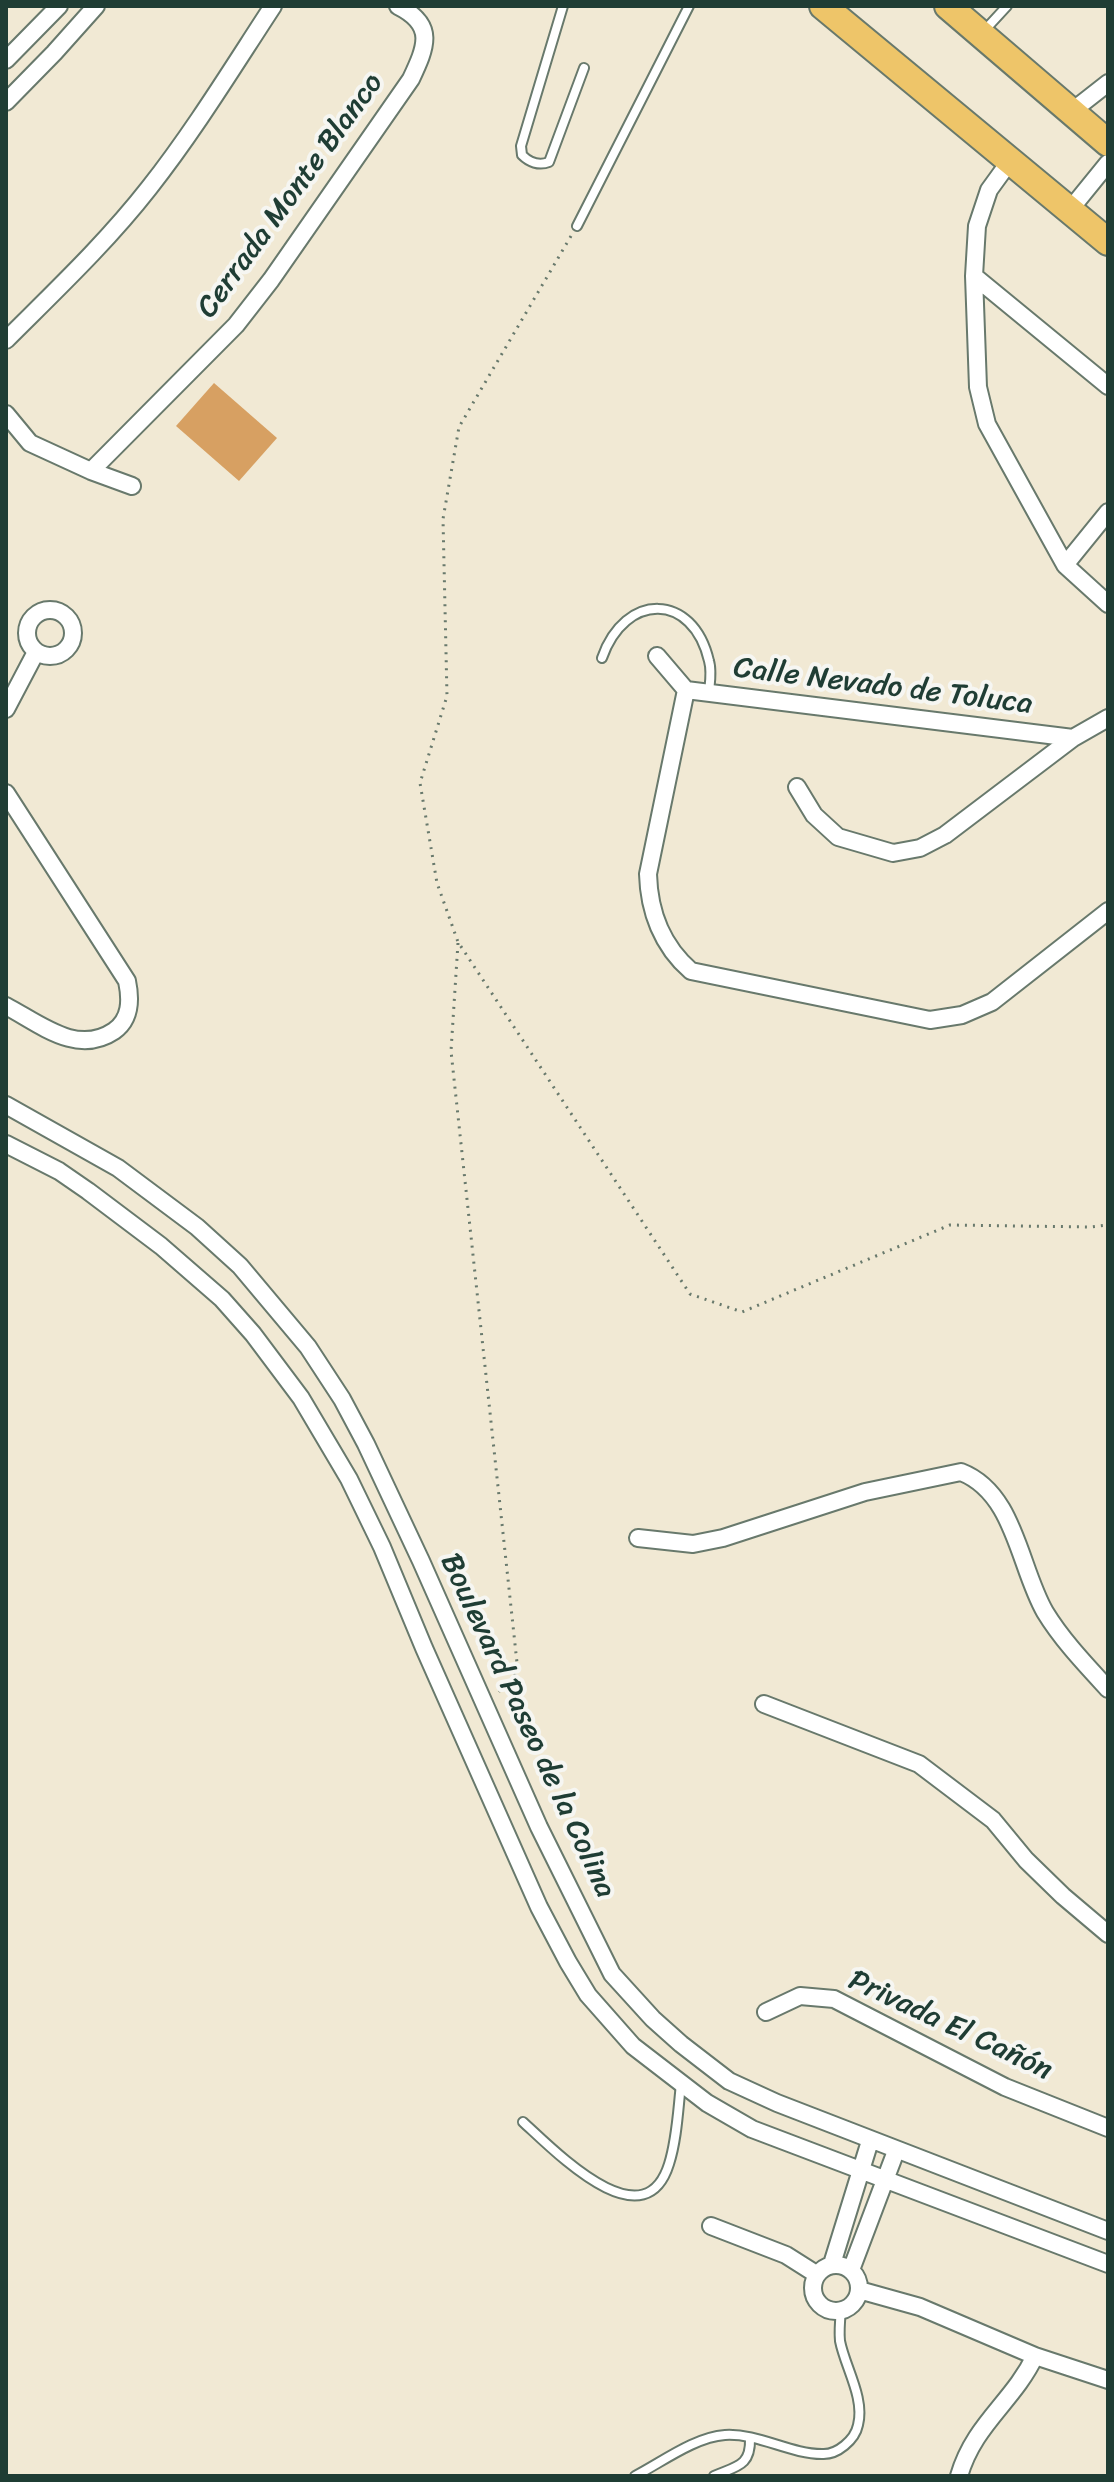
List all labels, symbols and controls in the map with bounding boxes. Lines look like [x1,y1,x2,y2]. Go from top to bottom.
street label: Cerrada Monte Blanco [190,67,392,325]
street label: Calle Nevado de Toluca [732,651,1034,723]
street label: Boulevard Paseo de la Colina [431,1548,623,1904]
street label: Privada El Cañón [842,1963,1058,2089]

